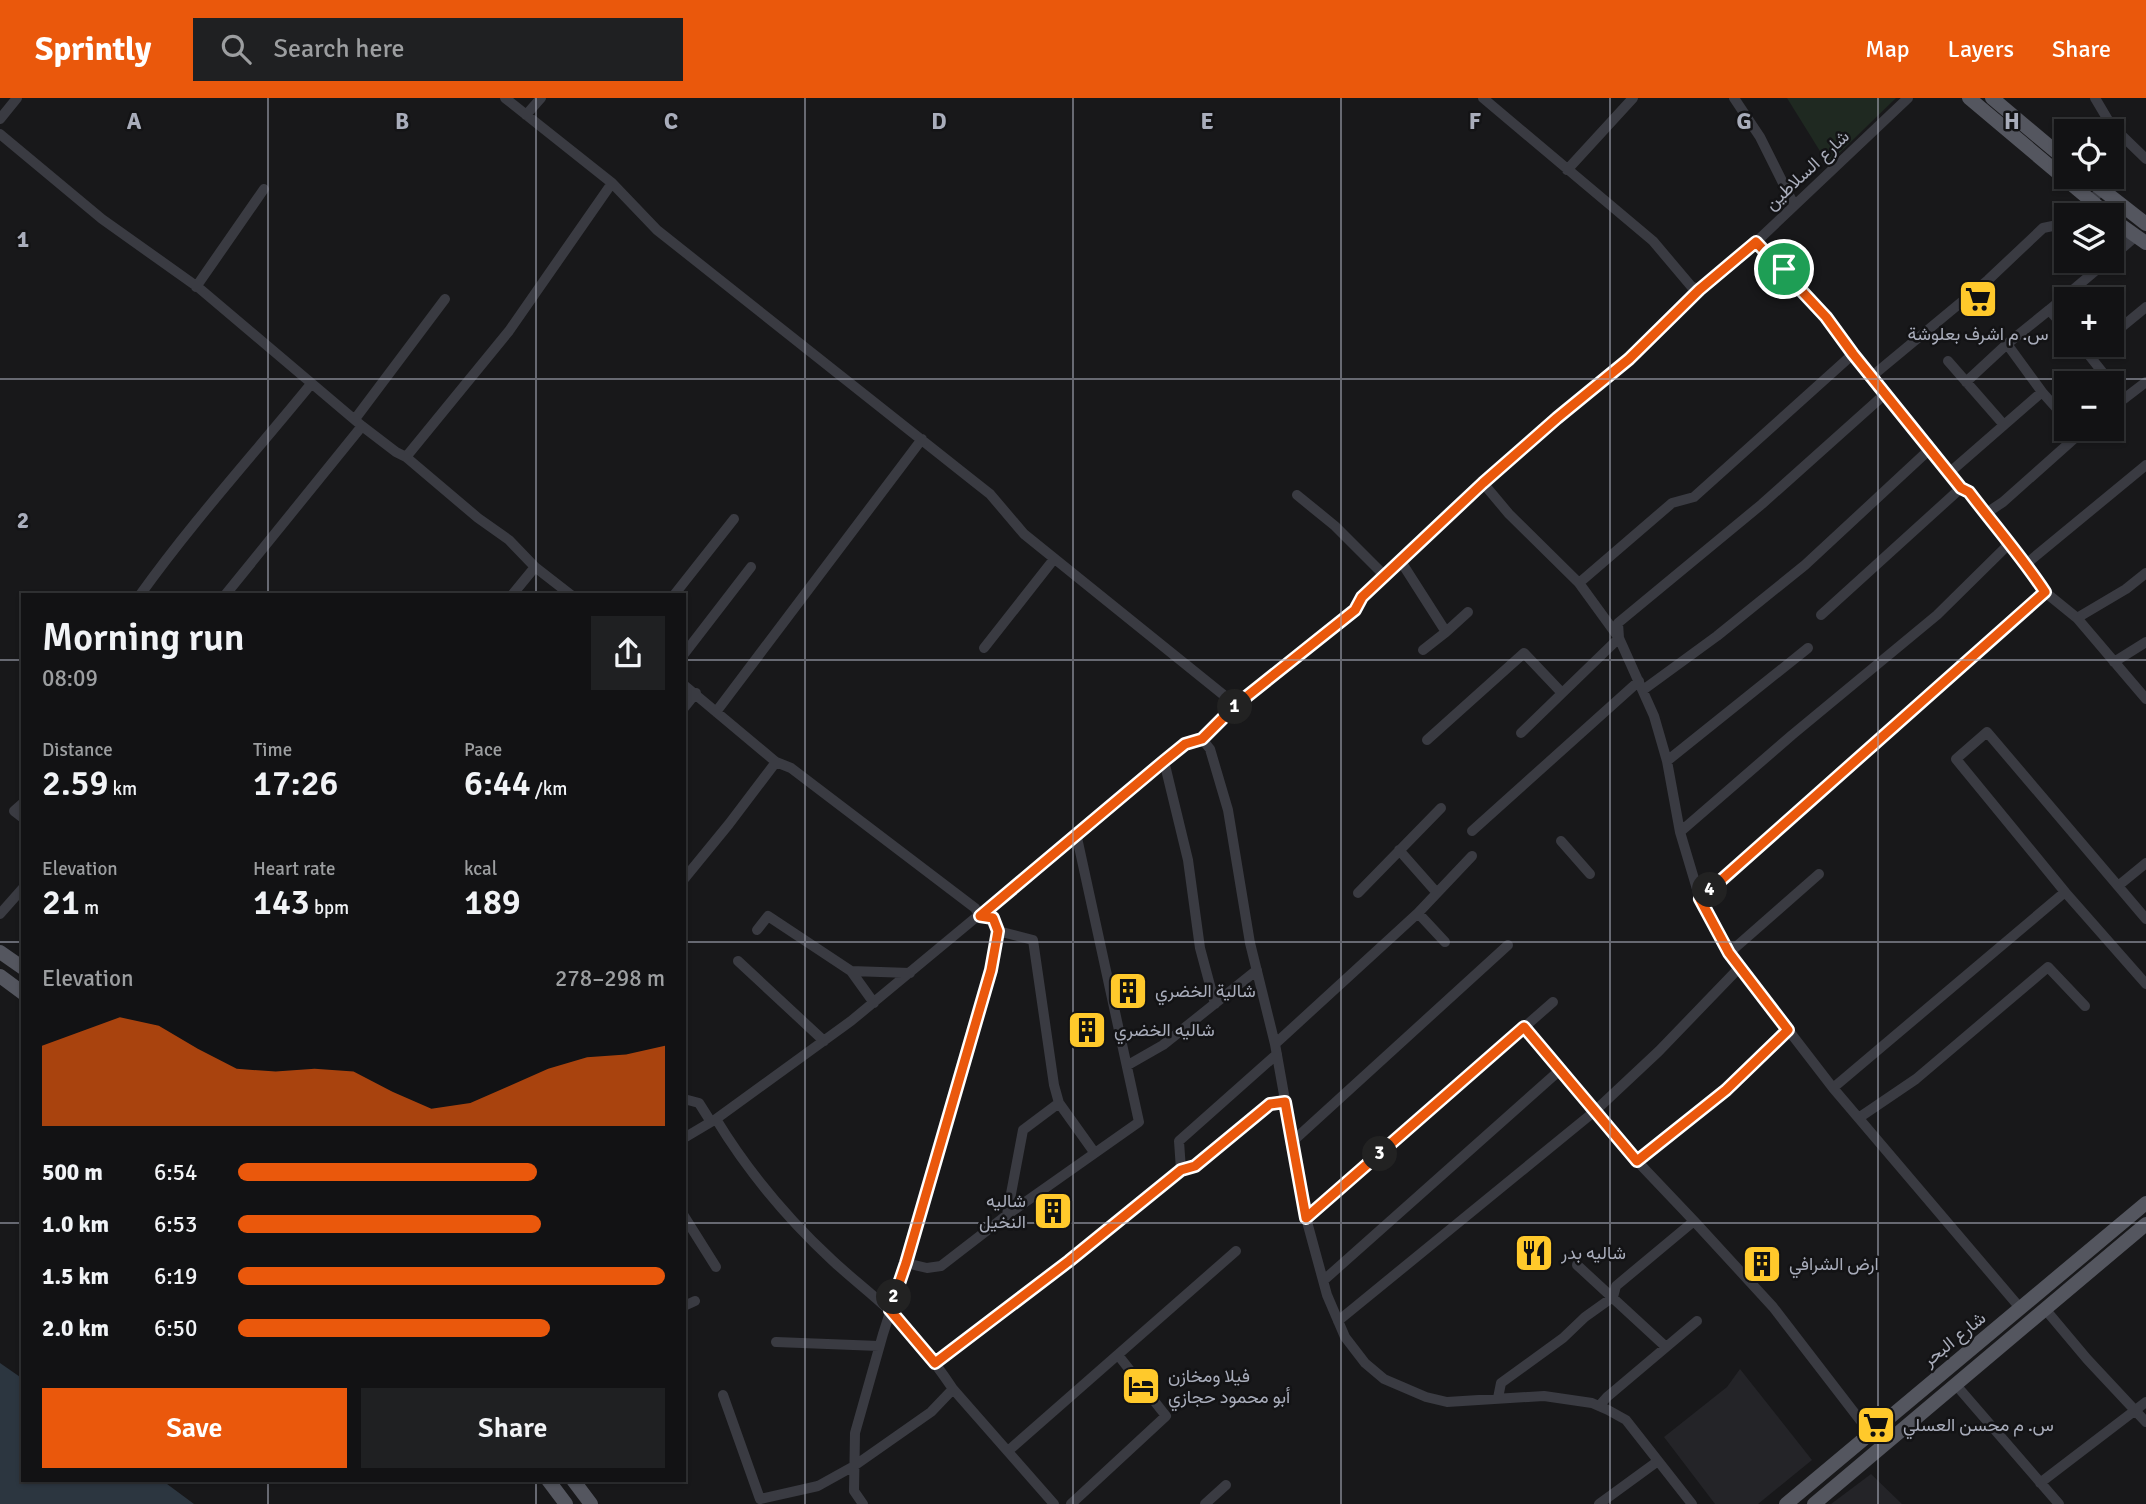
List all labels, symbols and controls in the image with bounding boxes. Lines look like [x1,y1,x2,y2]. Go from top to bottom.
search box [193,18,683,81]
text: Sprintly [35,29,151,70]
icon: search [217,30,255,68]
text: Search here [273,33,405,65]
text: Map [1865,34,1910,64]
text: Layers [1948,34,2014,64]
text: Share [2052,34,2111,64]
text: A [127,107,142,136]
text: B [395,107,409,136]
text: C [664,107,678,136]
text: D [931,107,947,136]
text: E [1200,107,1214,136]
text: F [1469,107,1481,136]
text: G [1736,107,1752,136]
text: H [2004,107,2020,136]
map controls [2054,119,2124,441]
button: locate [2054,119,2124,189]
street label: شارع السلاطين [1760,125,1854,215]
button: layers [2054,203,2124,273]
text: 1 [17,225,29,254]
pin [1754,239,1814,299]
icon: arrive [1765,250,1803,288]
supermarket icon: س. م اشرف بعلوشة [1957,278,1999,320]
button: + [2054,287,2124,357]
place label: س. م اشرف بعلوشة [1907,323,2049,346]
button: − [2054,371,2124,441]
text: 2 [17,506,29,535]
text: Morning run [42,614,245,661]
button: share [591,616,665,690]
text: 08:09 [42,664,98,693]
pin: 1 [1218,690,1252,724]
text: 1 [1229,694,1240,718]
text: Distance [42,738,113,762]
text: Time [253,738,292,762]
text: Pace [464,738,502,762]
text: 2.59 [42,762,108,805]
text: 17:26 [253,762,338,805]
text: 6:44 [464,762,531,805]
text: km [108,777,137,801]
text: /km [531,777,567,801]
text: Elevation [42,857,118,881]
text: Heart rate [253,857,335,881]
text: kcal [464,857,497,881]
pin: 4 [1692,872,1728,908]
text: 4 [1704,877,1715,901]
text: 21 [42,881,80,924]
text: 143 [253,881,310,924]
text: 189 [464,881,521,924]
text: m [80,896,99,920]
text: bpm [310,896,349,920]
text: Elevation [42,964,134,993]
text: 278–298 m [555,964,665,993]
building icon: شالية الخضري [1107,970,1149,1012]
place label: شالية الخضري [1155,980,1256,1006]
building icon: شاليه الخضري [1066,1009,1108,1051]
place label: شاليه الخضري [1114,1019,1215,1045]
pin: 3 [1362,1136,1398,1172]
text: 3 [1374,1141,1385,1165]
text: 500 m [42,1158,103,1187]
text: 6:54 [154,1158,197,1187]
place label: شاليه النخيل [979,1190,1026,1233]
building icon: شاليه النخيل [1032,1190,1074,1232]
text: 1.0 km [42,1210,109,1239]
text: 6:53 [154,1210,197,1239]
restaurant icon: شاليه بدر [1513,1232,1555,1274]
place label: شاليه بدر [1560,1242,1626,1264]
building icon: ارض الشرافي [1741,1243,1783,1285]
place label: ارض الشرافي [1789,1253,1879,1279]
text: 1.5 km [42,1262,109,1291]
text: 6:19 [154,1262,197,1291]
pin: 2 [876,1280,912,1314]
text: 2 [888,1284,899,1308]
street label: شارع البحر [1917,1307,1991,1373]
text: 2.0 km [42,1314,109,1343]
text: 6:50 [154,1314,197,1343]
hotel icon: فيلا ومخازن أبو محمود حجازي [1120,1365,1162,1407]
place label: فيلا ومخازن أبو محمود حجازي [1168,1365,1290,1412]
button: Save [42,1388,347,1468]
button: Share [361,1388,665,1468]
supermarket icon: س. م محسن العسلي [1855,1404,1897,1446]
place label: س. م محسن العسلي [1903,1414,2054,1440]

